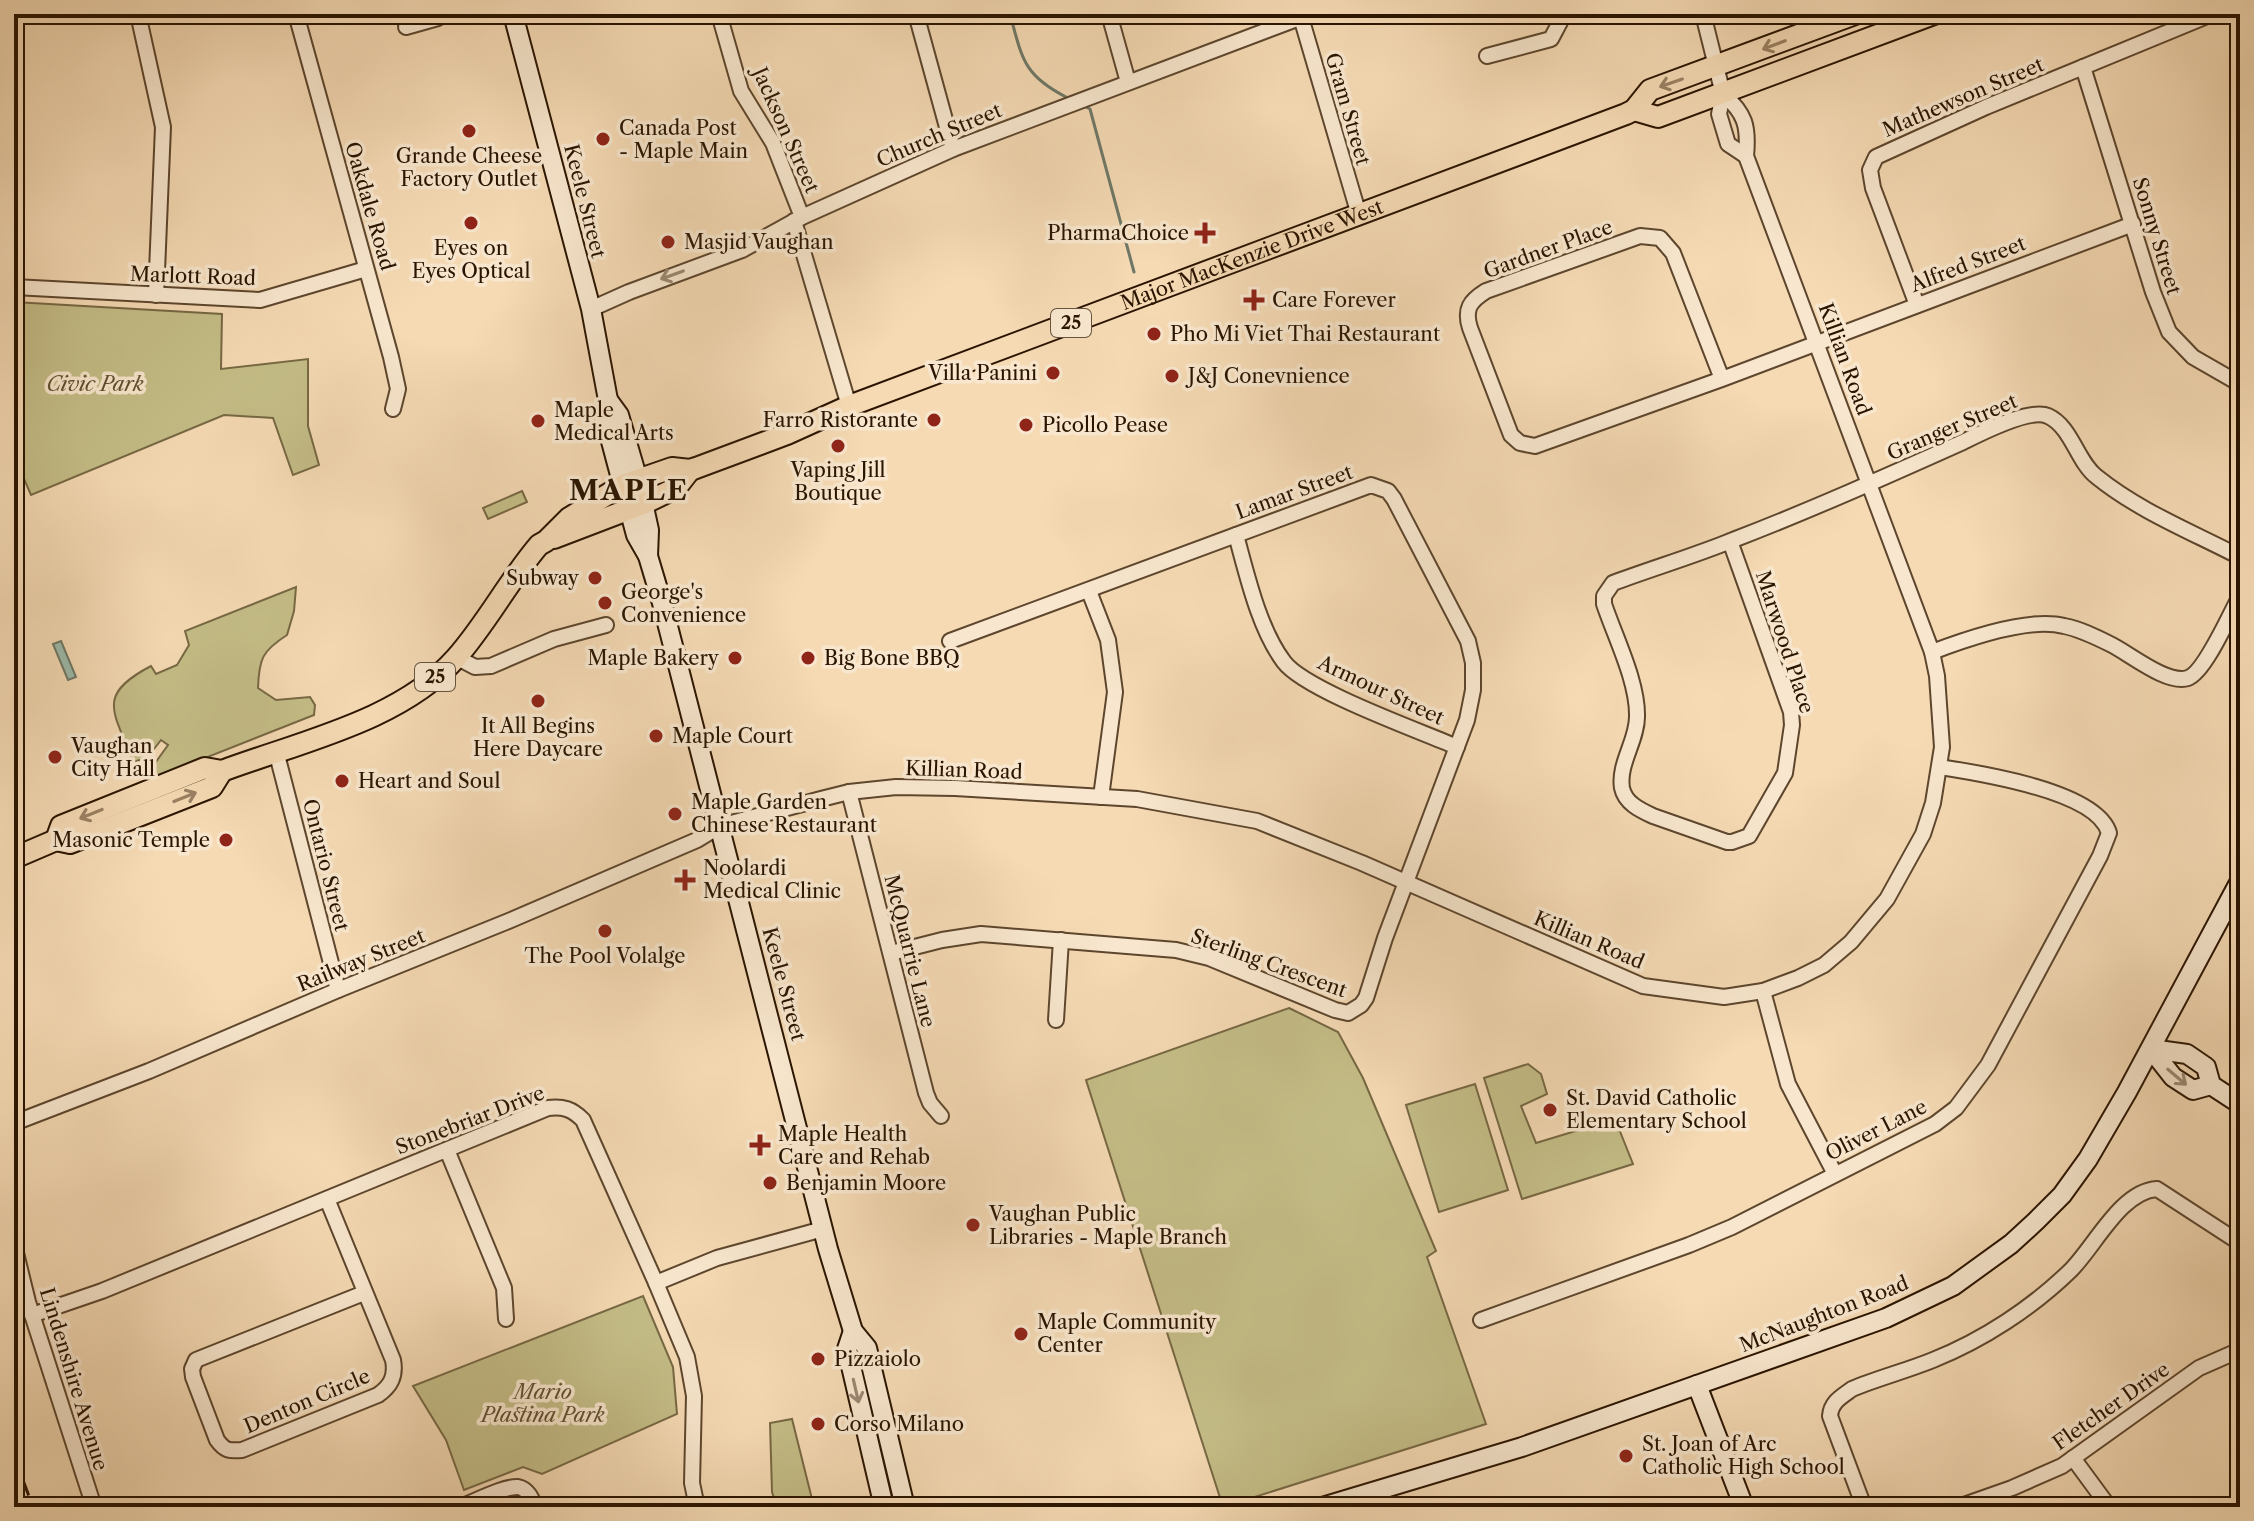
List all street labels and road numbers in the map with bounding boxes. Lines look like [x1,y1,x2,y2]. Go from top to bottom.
street label: Gram Street [1321,50,1375,168]
street label: Mathewson Street [1879,52,2047,142]
street label: Jackson Street [746,61,824,197]
street label: Church Street [873,98,1005,172]
street label: Oakdale Road [340,139,400,273]
street label: Keele Street [559,142,611,260]
street label: Sonny Street [2128,174,2186,298]
street label: Major MacKenzie Drive West [1117,194,1386,315]
street label: Gardner Place [1480,215,1616,283]
street label: Alfred Street [1906,231,2029,297]
street label: Marlott Road [130,262,256,290]
street label: Killian Road [1814,300,1876,418]
road number: 25 [1051,309,1091,337]
street label: Granger Street [1883,389,2021,465]
street label: Lamar Street [1232,460,1356,524]
street label: Marwood Place [1751,568,1819,716]
street label: Armour Street [1313,650,1448,730]
road number: 25 [415,663,455,691]
street label: Killian Road [905,756,1023,784]
street label: Ontario Street [298,796,354,934]
street label: McQuarrie Lane [879,872,941,1030]
street label: Killian Road [1530,906,1648,974]
street label: Railway Street [294,923,428,997]
street label: Sterling Crescent [1188,924,1350,1002]
street label: Keele Street [757,925,811,1043]
street label: Stonebriar Drive [392,1081,548,1159]
street label: Oliver Lane [1821,1094,1931,1166]
street label: McNaughton Road [1736,1271,1912,1357]
street label: Lindenshire Avenue [35,1285,113,1473]
street label: Fletcher Drive [2048,1357,2174,1455]
street label: Denton Circle [240,1364,374,1438]

